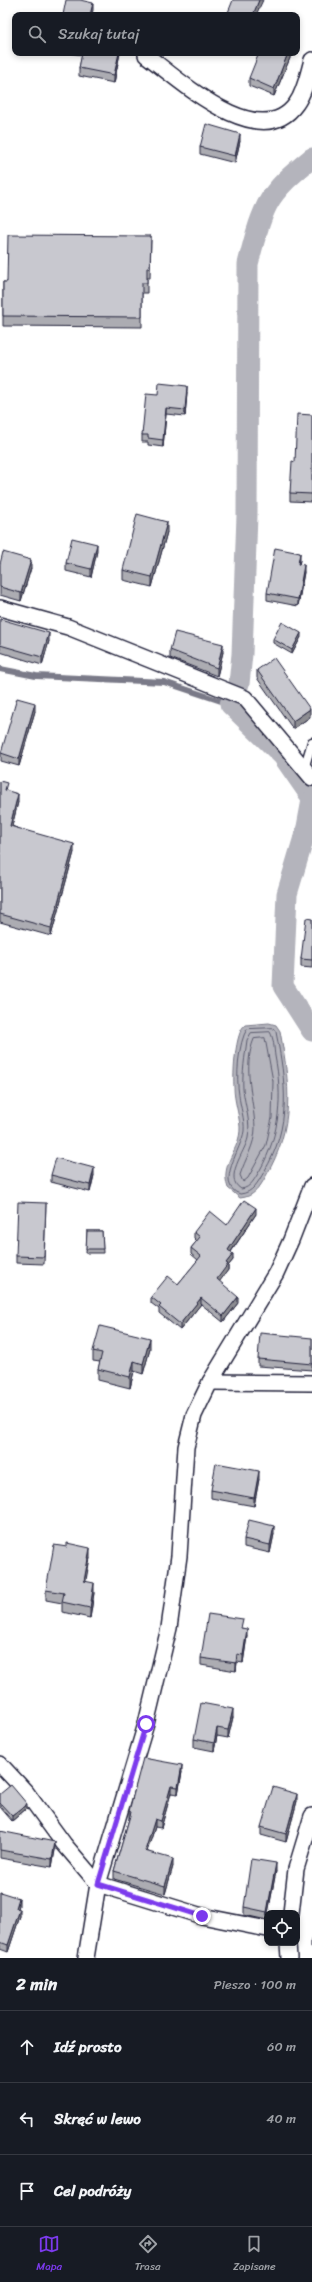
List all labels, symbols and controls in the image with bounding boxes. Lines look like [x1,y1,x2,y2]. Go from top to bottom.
search box [12,12,300,56]
text: Szukaj tutaj [58,21,139,47]
icon: search [26,23,48,45]
route start [137,1715,155,1733]
route end [193,1907,211,1925]
map controls [264,1910,300,1946]
button: locate [264,1910,300,1946]
text: 2 min [16,1969,57,1999]
text: Pieszo · 100 m [214,1973,296,1996]
text: Idź prosto [54,2034,122,2060]
text: 60 m [267,2035,296,2058]
icon: ahead [16,2036,38,2058]
text: Skręć w lewo [54,2106,141,2132]
text: 40 m [266,2107,296,2130]
icon: left [16,2108,38,2130]
text: Cel podróży [54,2178,131,2204]
icon: arrive [16,2180,38,2202]
tab: Mapa [36,2233,62,2276]
tab: Trasa [135,2233,160,2276]
tab: Zapisane [233,2233,276,2276]

